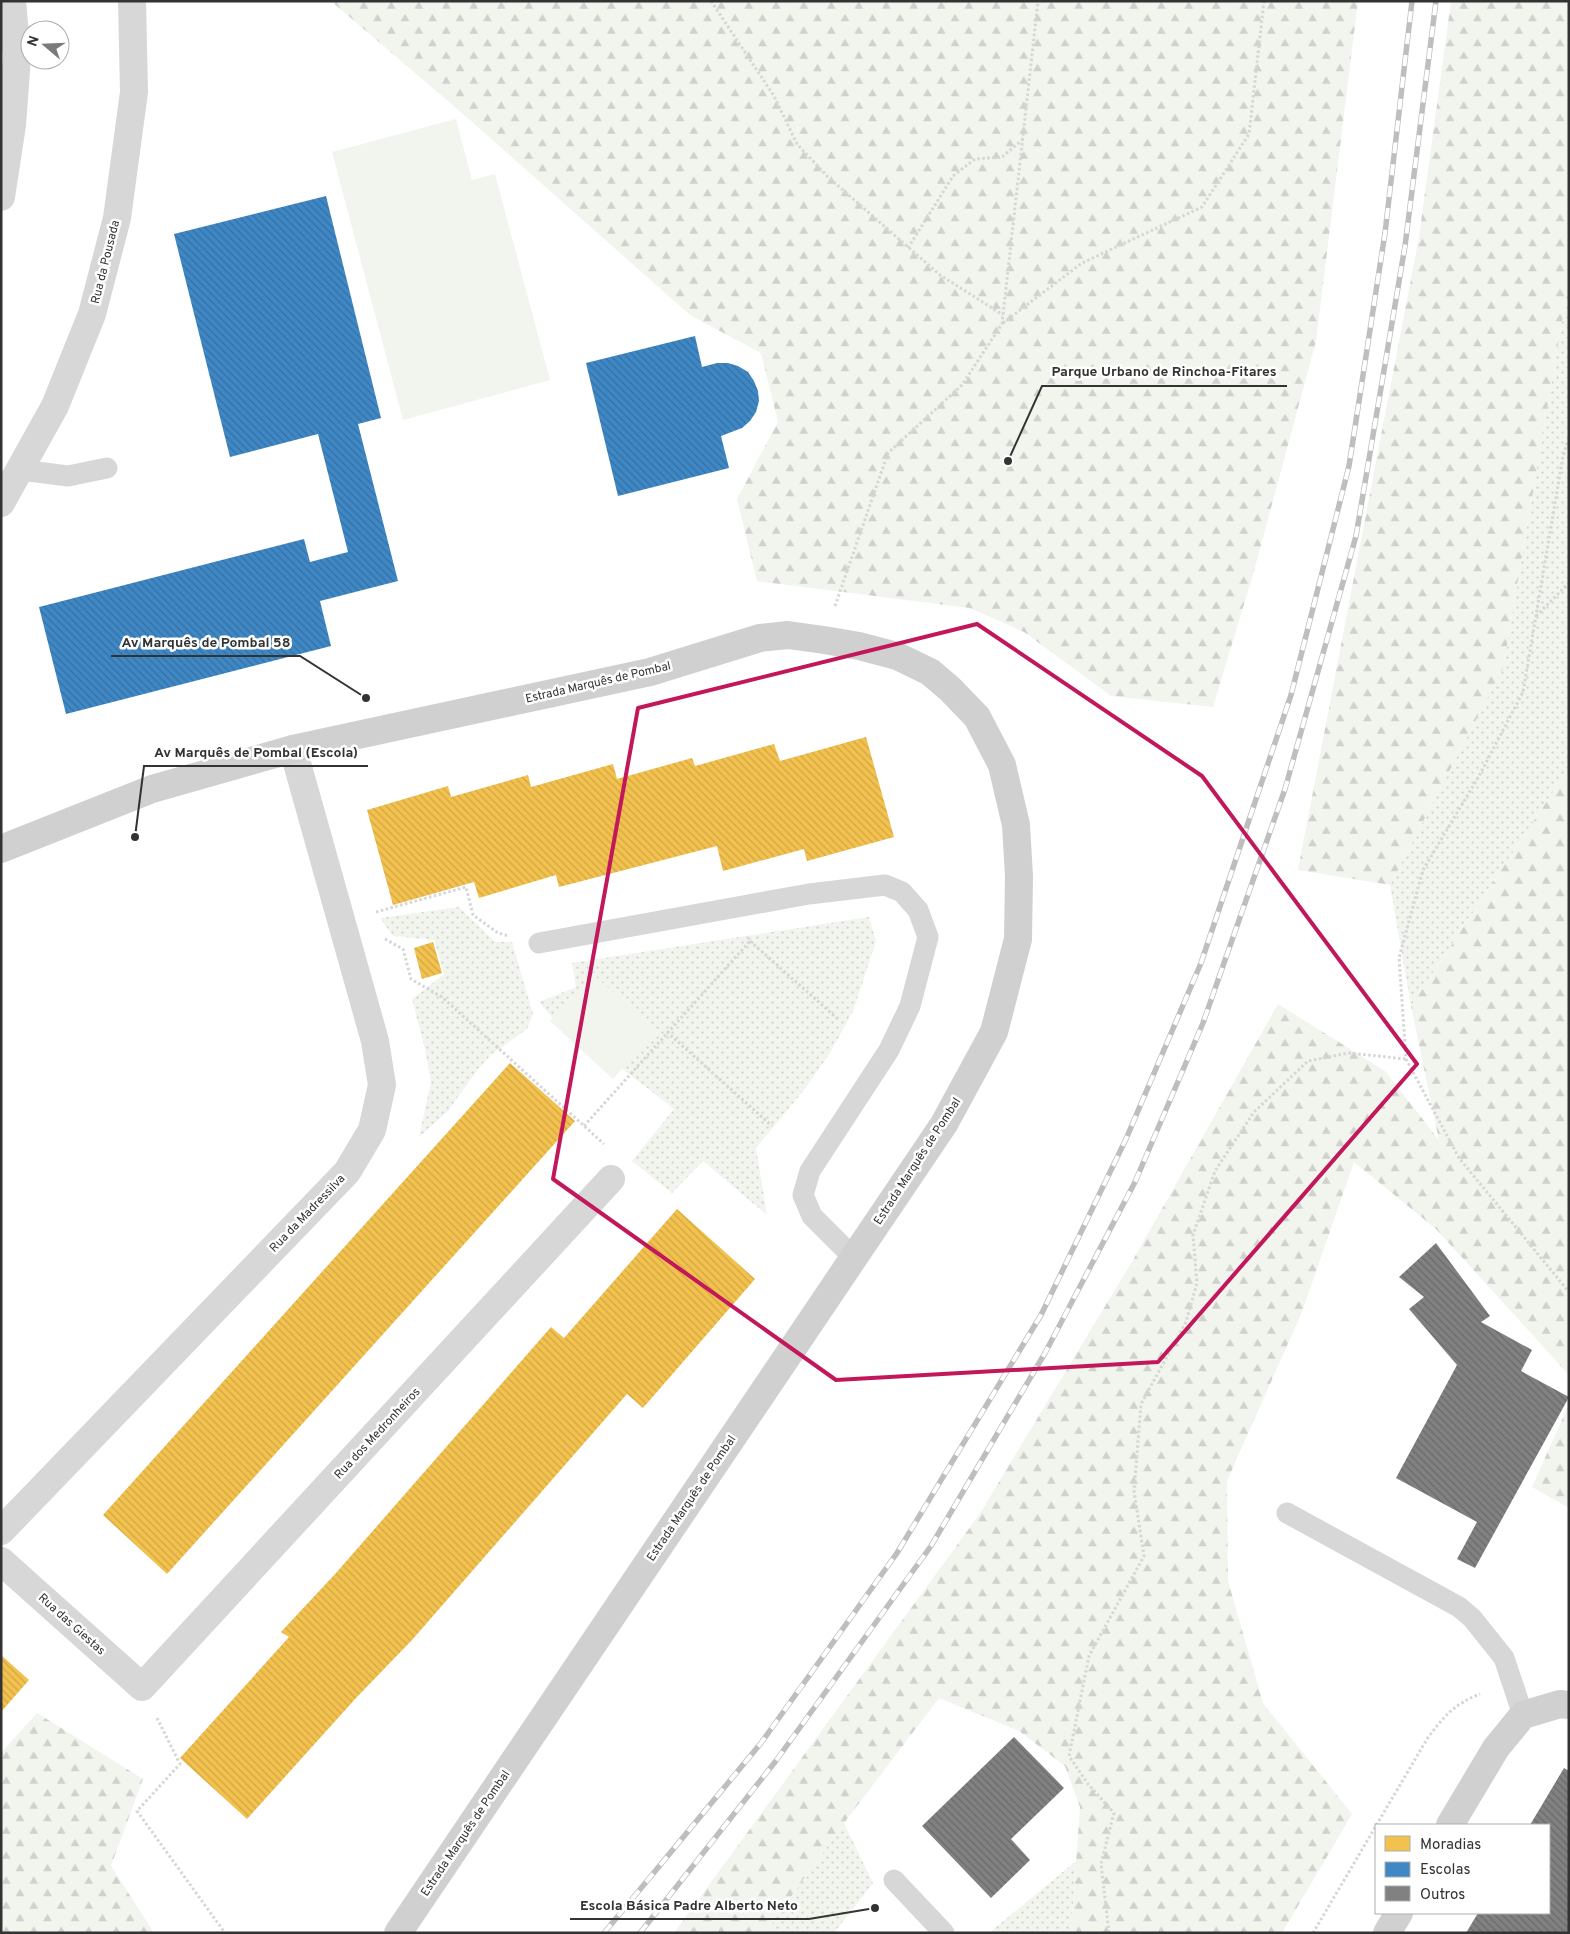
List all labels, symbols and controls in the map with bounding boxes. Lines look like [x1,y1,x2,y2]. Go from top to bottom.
north arrow [20,20,70,70]
text: N [24,34,44,49]
street label: Rua da Pousada [88,219,124,306]
callout: Parque Urbano de Rinchoa-Fitares [1042,357,1287,386]
text: Parque Urbano de Rinchoa-Fitares [1051,364,1277,381]
callout: Av Marquês de Pombal 58 [111,627,300,656]
text: Av Marquês de Pombal 58 [122,635,290,652]
street label: Estrada Marquês de Pombal [524,658,673,708]
callout: Av Marquês de Pombal (Escola) [144,737,368,766]
text: Av Marquês de Pombal (Escola) [154,745,358,762]
street label: Estrada Marquês de Pombal [871,1095,965,1228]
street label: Rua da Madressilva [266,1171,349,1256]
street label: Rua dos Medronheiros [331,1385,424,1483]
street label: Estrada Marquês de Pombal [644,1432,740,1565]
street label: Rua das Giestas [34,1590,108,1659]
street label: Estrada Marquês de Pombal [418,1767,514,1900]
legend [1375,1824,1550,1914]
text: Moradias [1420,1836,1481,1855]
text: Escolas [1420,1861,1470,1880]
text: Outros [1420,1886,1465,1905]
callout: Escola Básica Padre Alberto Neto [570,1890,809,1919]
text: Escola Básica Padre Alberto Neto [580,1898,798,1915]

